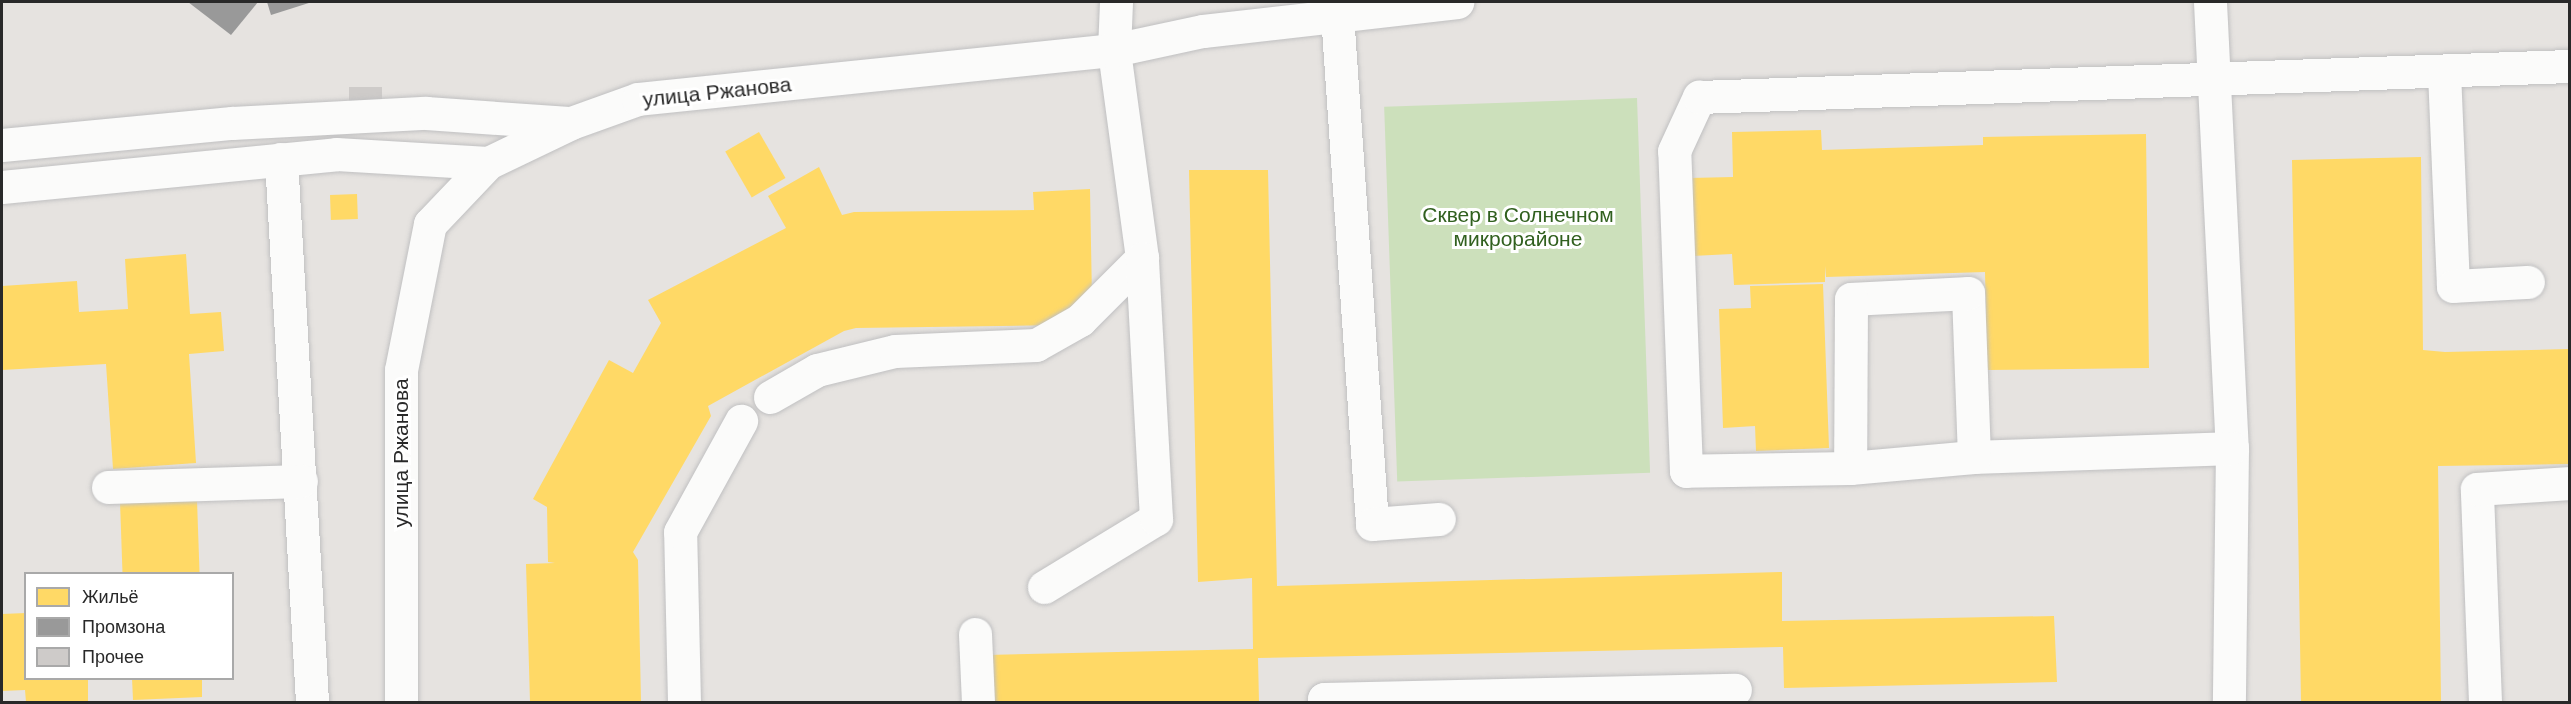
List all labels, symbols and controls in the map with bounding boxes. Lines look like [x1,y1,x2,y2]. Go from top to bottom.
street label: улица Ржанова [642,72,792,112]
park label: Сквер в Солнечном микрорайоне [1422,202,1614,252]
street label: улица Ржанова [388,378,414,528]
legend [24,572,234,680]
text: Жильё [82,587,139,607]
text: Промзона [82,617,165,637]
text: Прочее [82,647,144,667]

